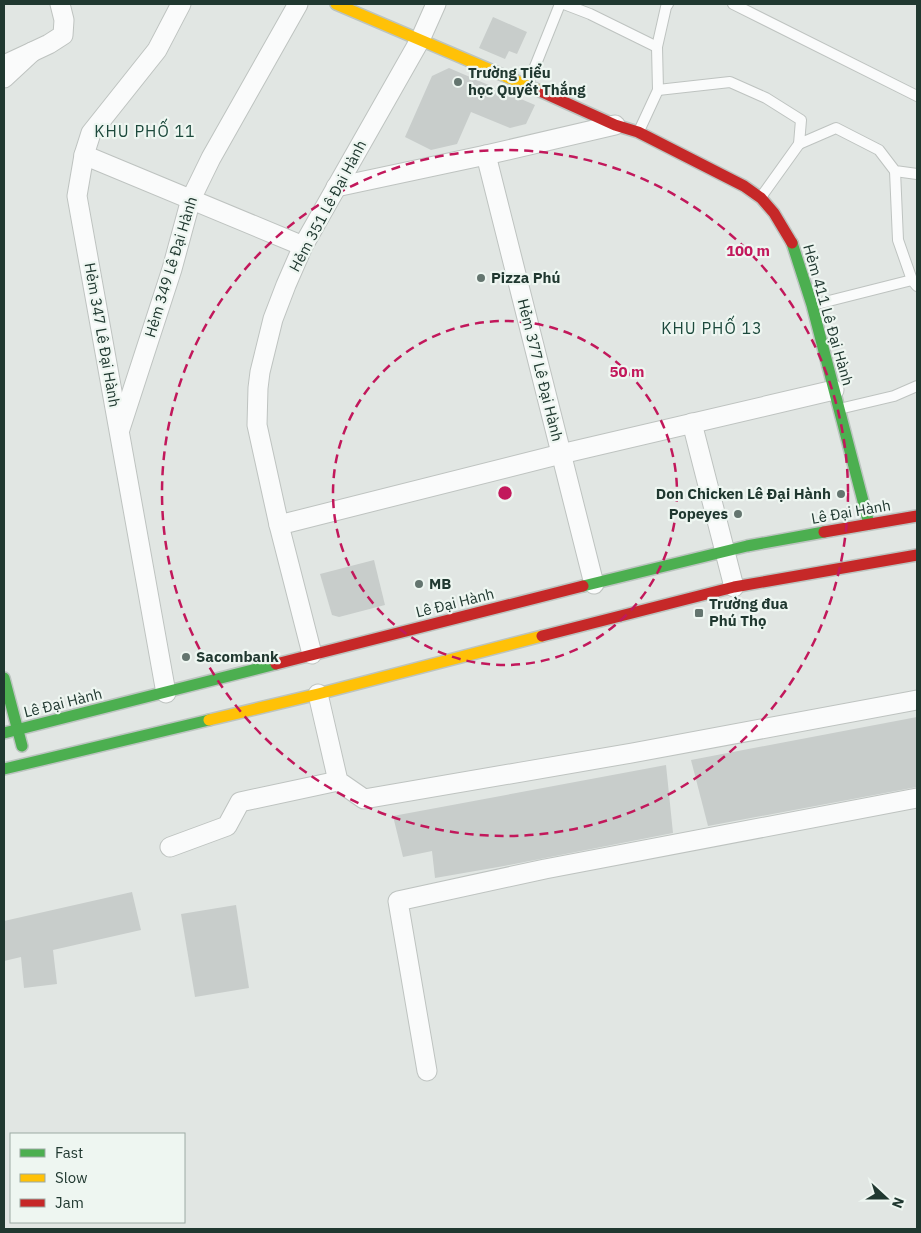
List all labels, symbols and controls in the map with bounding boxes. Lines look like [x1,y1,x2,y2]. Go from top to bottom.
place label: Trường Tiểu học Quyết Thắng [468,63,586,99]
marker: Trường Tiểu học Quyết Thắng [452,76,464,88]
district label: KHU PHỐ 11 [94,118,196,141]
street label: Hẻm 351 Lê Đại Hành [285,137,370,275]
street label: Hẻm 349 Lê Đại Hành [140,194,201,340]
text: 100 m [726,241,770,260]
street label: Hẻm 411 Lê Đại Hành [799,242,858,388]
street label: Hẻm 347 Lê Đại Hành [80,261,125,409]
place label: Pizza Phú [491,268,560,287]
marker: Pizza Phú [475,272,487,284]
street label: Hẻm 377 Lê Đại Hành [514,297,567,443]
district label: KHU PHỐ 13 [661,315,763,338]
text: 50 m [610,362,644,381]
centre of rings [496,484,514,502]
place label: Don Chicken Lê Đại Hành [656,484,831,503]
marker: Don Chicken Lê Đại Hành [835,488,847,500]
street label: Lê Đại Hành [810,495,892,528]
place label: Popeyes [669,504,728,523]
marker: Popeyes [732,508,744,520]
place label: MB [429,574,451,593]
marker: MB [413,578,425,590]
street label: Lê Đại Hành [414,584,496,621]
place label: Trường đua Phú Thọ [709,594,788,630]
marker: Trường đua Phú Thọ [693,607,705,619]
place label: Sacombank [196,647,279,666]
marker: Sacombank [180,651,192,663]
street label: Lê Đại Hành [22,684,104,721]
legend [10,1133,185,1223]
text: Fast [55,1143,83,1162]
text: Slow [55,1168,88,1187]
north arrow [861,1173,911,1223]
text: Jam [55,1193,84,1212]
text: N [888,1195,908,1211]

